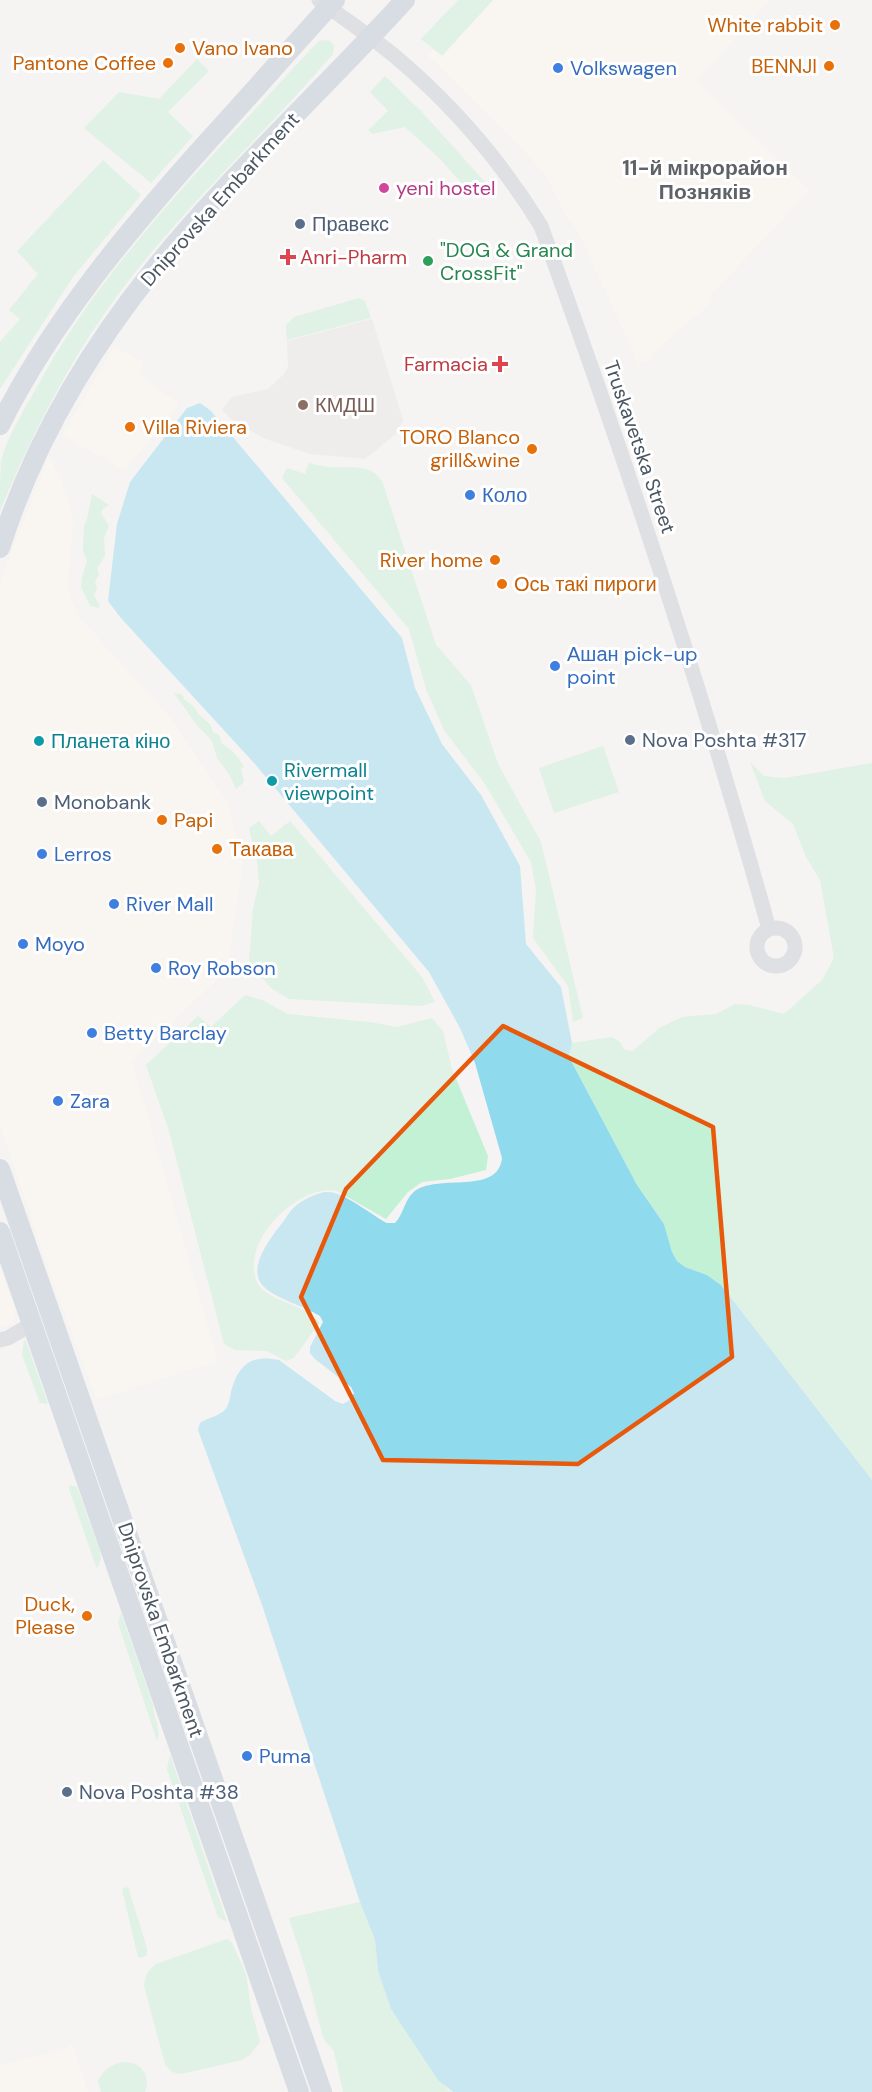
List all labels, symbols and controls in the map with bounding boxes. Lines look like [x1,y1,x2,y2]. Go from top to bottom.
place label: White rabbit [707,12,823,38]
marker: White rabbit [828,18,842,32]
place label: Vano Ivano [192,35,293,61]
marker: Vano Ivano [173,41,187,55]
place label: Pantone Coffee [13,50,156,76]
place label: BENNJI [751,53,817,79]
place label: Volkswagen [570,55,677,81]
marker: Pantone Coffee [161,56,175,70]
marker: BENNJI [822,59,836,73]
marker: Volkswagen [551,61,565,75]
street label: Dniprovska Embarkment [135,106,305,292]
district label: 11-й мікрорайон Позняків [622,154,788,206]
place label: yeni hostel [396,175,495,201]
marker: yeni hostel [377,181,391,195]
place label: Правекс [312,211,389,237]
marker: Правекс [293,217,307,231]
place label: "DOG & Grand CrossFit" [440,237,573,286]
place label: Anri-Pharm [300,244,407,270]
marker: Anri-Pharm [281,250,295,264]
marker: "DOG & Grand CrossFit" [421,254,435,268]
place label: Farmacia [404,351,488,377]
marker: Farmacia [493,357,507,371]
street label: Truskavetska Street [598,357,682,537]
place label: КМДШ [315,392,375,418]
marker: КМДШ [296,398,310,412]
place label: Villa Riviera [142,414,247,440]
marker: Villa Riviera [123,420,137,434]
place label: TORO Blanco grill&wine [399,424,520,473]
marker: TORO Blanco grill&wine [525,442,539,456]
place label: Коло [482,482,527,508]
marker: Коло [463,488,477,502]
place label: River home [380,547,483,573]
marker: River home [488,553,502,567]
place label: Ось такі пироги [514,571,657,597]
marker: Ось такі пироги [495,577,509,591]
place label: Ашан pick-up point [567,641,698,690]
marker: Ашан pick-up point [548,659,562,673]
place label: Nova Poshta #317 [642,727,806,753]
place label: Планета кіно [51,728,170,754]
marker: Nova Poshta #317 [623,733,637,747]
marker: Планета кіно [32,734,46,748]
place label: Rivermall viewpoint [284,757,374,806]
marker: Rivermall viewpoint [265,774,279,788]
place label: Monobank [54,789,151,815]
marker: Monobank [35,795,49,809]
place label: Papi [174,807,213,833]
marker: Papi [155,813,169,827]
place label: Такава [229,836,294,862]
place label: Lerros [54,841,112,867]
marker: Такава [210,842,224,856]
marker: Lerros [35,847,49,861]
place label: River Mall [126,891,213,917]
marker: River Mall [107,897,121,911]
place label: Moyo [35,931,85,957]
marker: Moyo [16,937,30,951]
place label: Roy Robson [168,955,276,981]
marker: Roy Robson [149,961,163,975]
place label: Betty Barclay [104,1020,227,1046]
marker: Betty Barclay [85,1026,99,1040]
place label: Zara [70,1088,110,1114]
marker: Zara [51,1094,65,1108]
street label: Dniprovska Embarkment [112,1519,210,1741]
place label: Duck, Please [15,1591,75,1640]
marker: Duck, Please [80,1609,94,1623]
place label: Puma [259,1743,311,1769]
marker: Puma [240,1749,254,1763]
place label: Nova Poshta #38 [79,1779,239,1805]
marker: Nova Poshta #38 [60,1785,74,1799]

